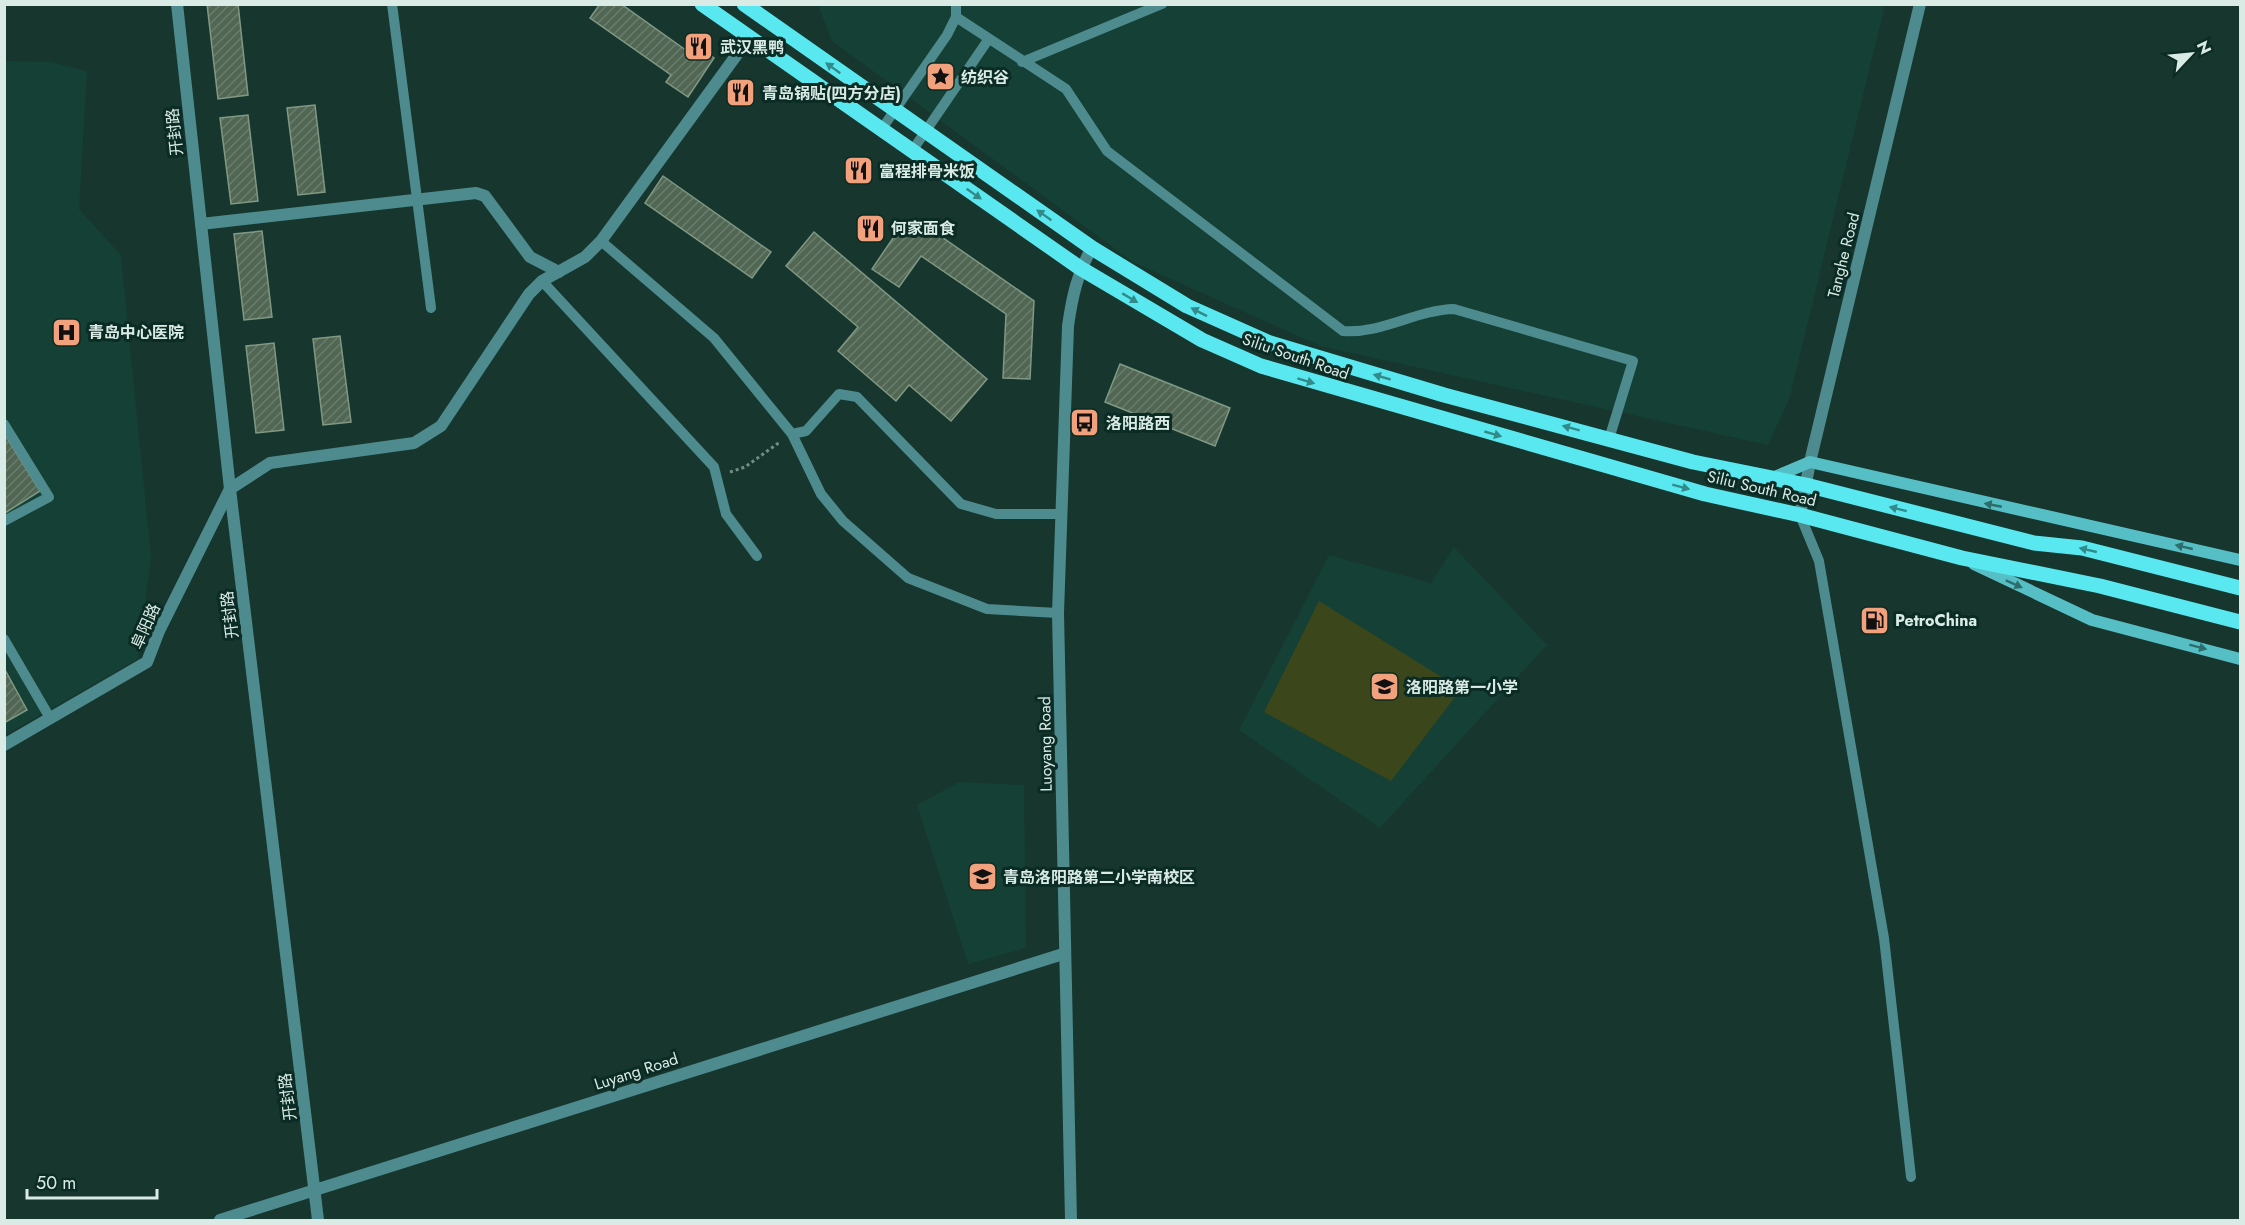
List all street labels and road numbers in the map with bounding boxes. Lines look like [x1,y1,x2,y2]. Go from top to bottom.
street label: 开封路 [161,107,188,157]
street label: Tanghe Road [1822,210,1865,300]
street label: Siliu South Road [1239,327,1352,385]
street label: Siliu South Road [1705,465,1819,512]
street label: 开封路 [215,590,244,640]
street label: 阜阳路 [125,600,166,653]
street label: Luoyang Road [1033,696,1058,792]
street label: Luyang Road [591,1047,681,1096]
street label: 开封路 [273,1072,302,1122]

